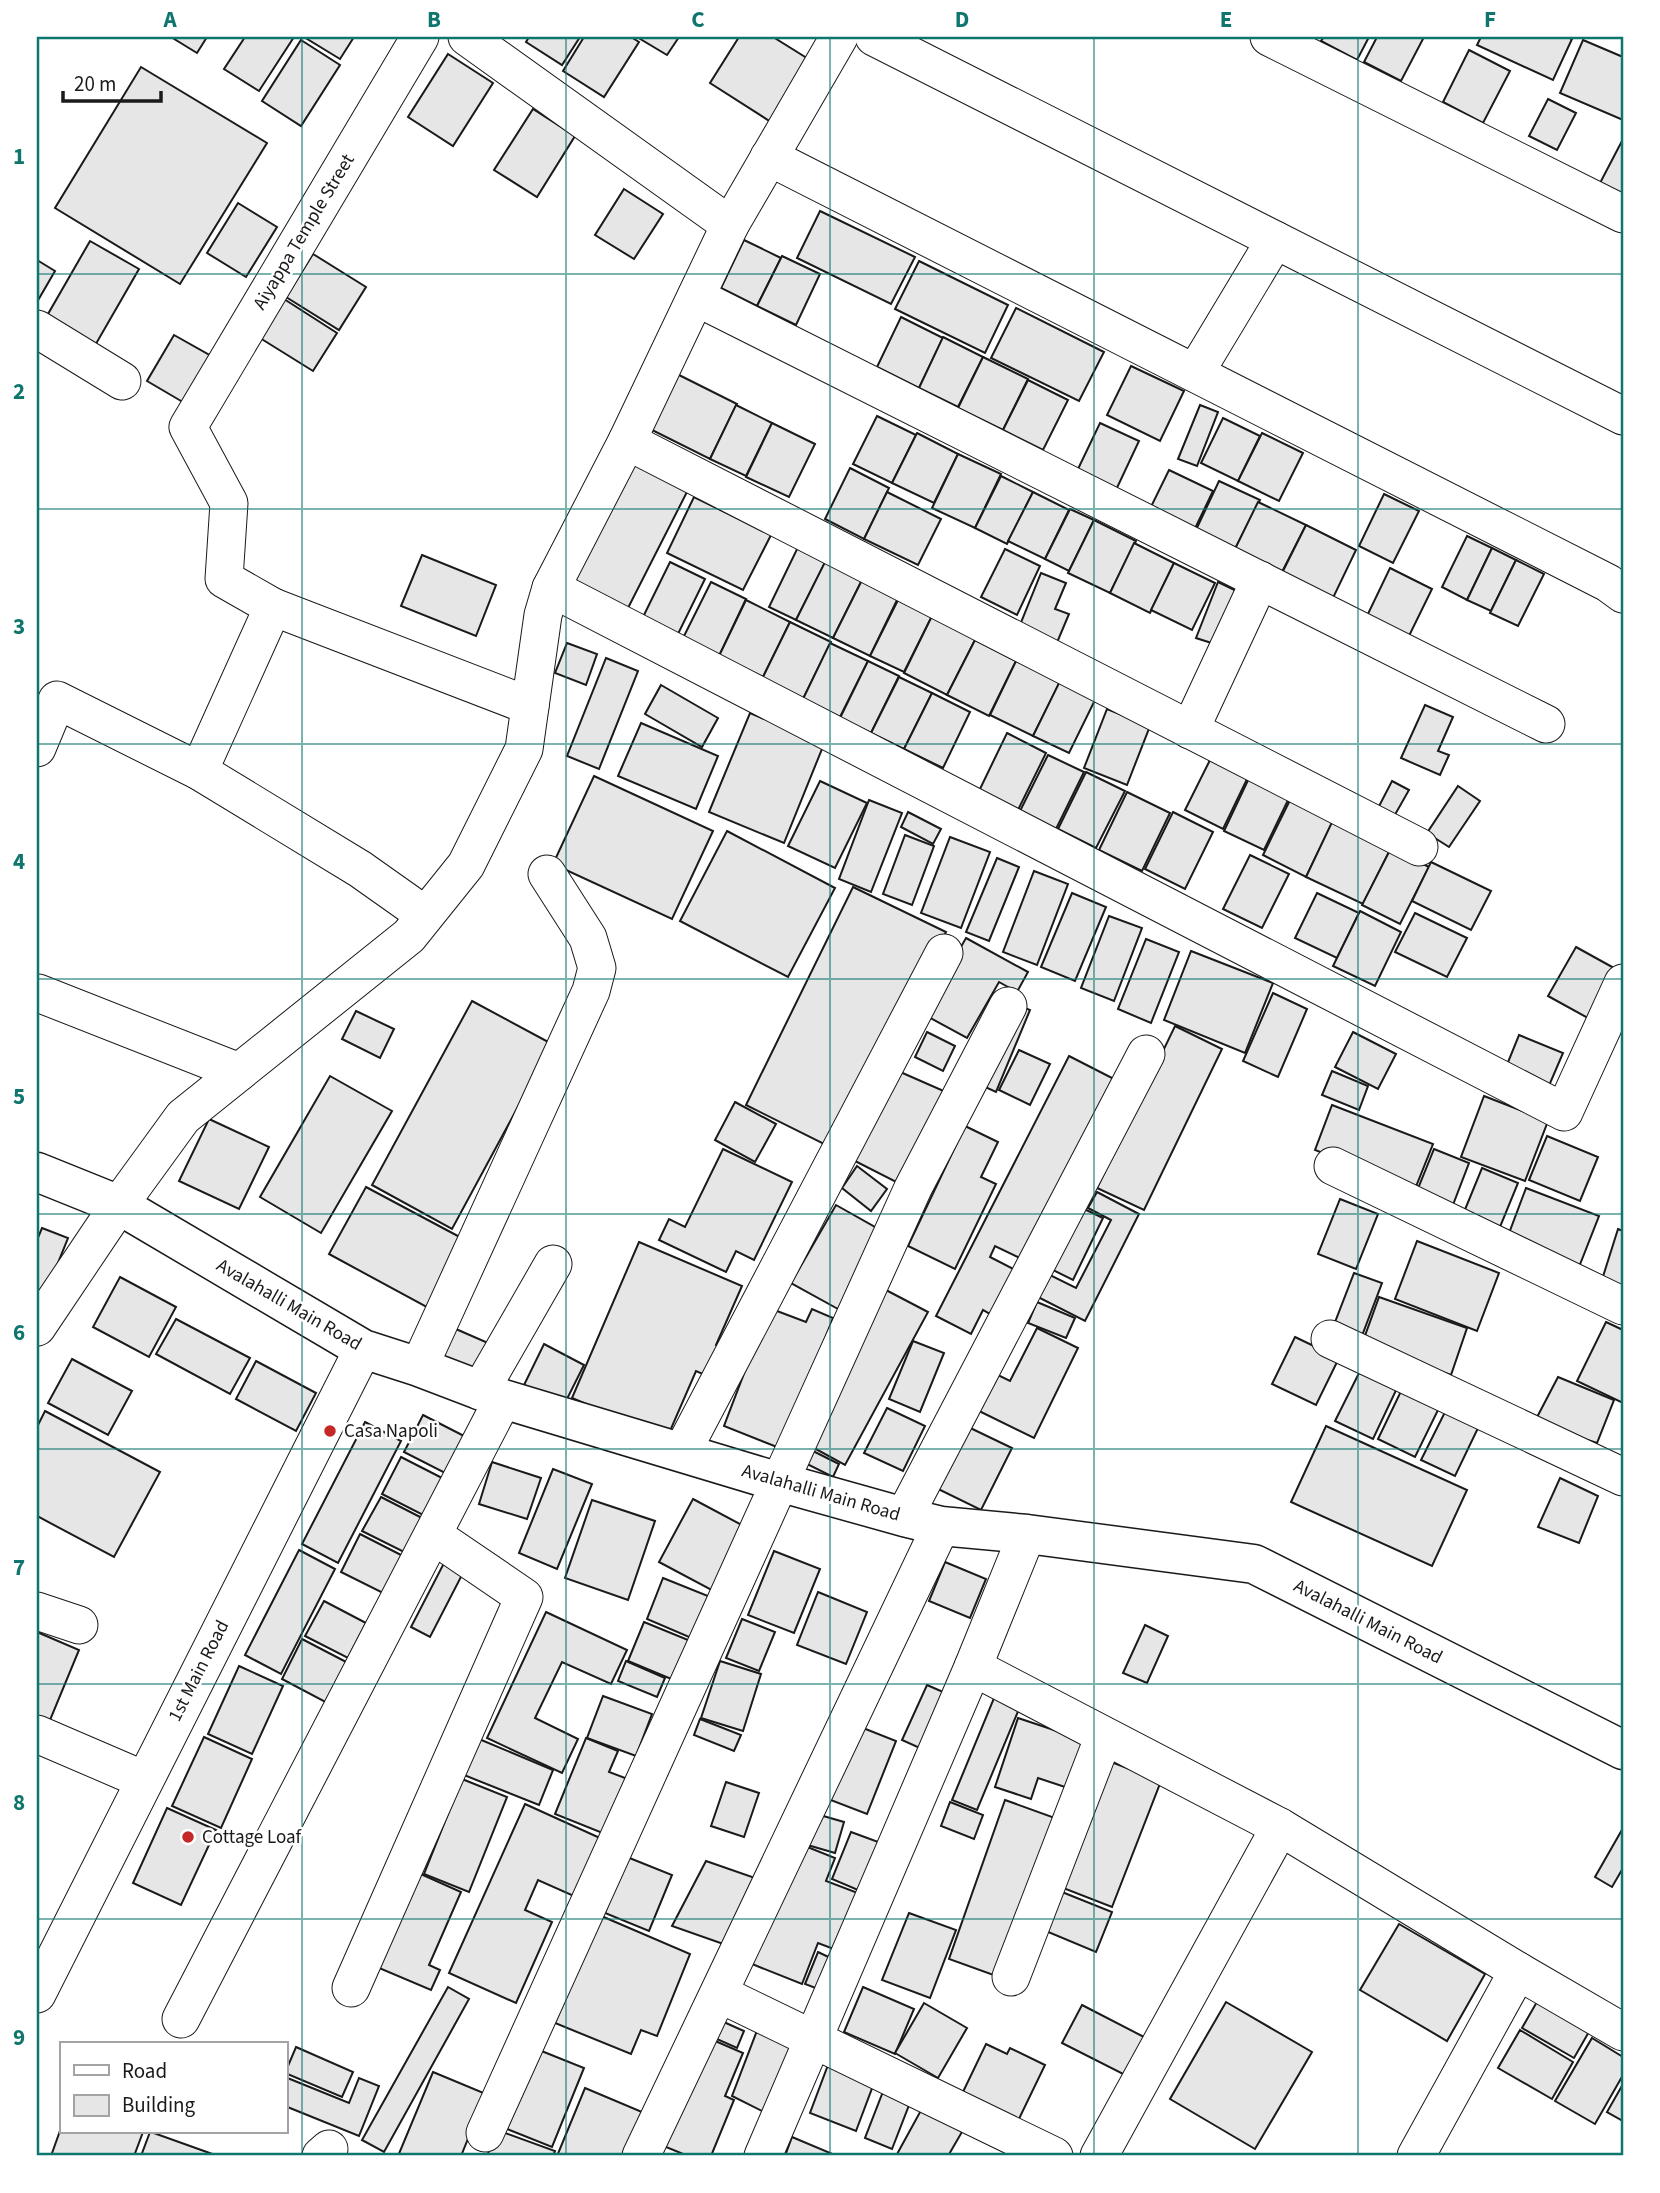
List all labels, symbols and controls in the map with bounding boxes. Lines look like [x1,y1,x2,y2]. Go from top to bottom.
text: A [162,3,177,36]
text: B [427,3,441,36]
text: C [691,3,705,36]
text: D [955,3,969,36]
text: E [1220,3,1232,36]
text: F [1484,3,1496,36]
scale bar [63,60,161,104]
text: 20 m [74,69,116,99]
text: 1 [13,140,25,173]
street label: Aiyappa Temple Street [247,148,362,315]
text: 2 [13,375,25,408]
text: 3 [13,610,25,643]
text: 4 [13,845,25,878]
text: 5 [13,1080,25,1113]
street label: Avalahalli Main Road [211,1252,367,1358]
text: 6 [13,1316,25,1349]
place label: Casa Napoli [344,1418,438,1445]
marker: Casa Napoli [322,1423,338,1439]
street label: Avalahalli Main Road [739,1457,903,1529]
text: 7 [13,1551,25,1584]
street label: Avalahalli Main Road [1289,1573,1447,1671]
street label: 1st Main Road [162,1616,236,1726]
text: 8 [13,1786,25,1819]
place label: Cottage Loaf [202,1824,303,1851]
marker: Cottage Loaf [180,1829,196,1845]
text: 9 [13,2021,25,2054]
legend [60,2042,287,2134]
text: Road [122,2056,167,2086]
text: Building [122,2090,196,2120]

